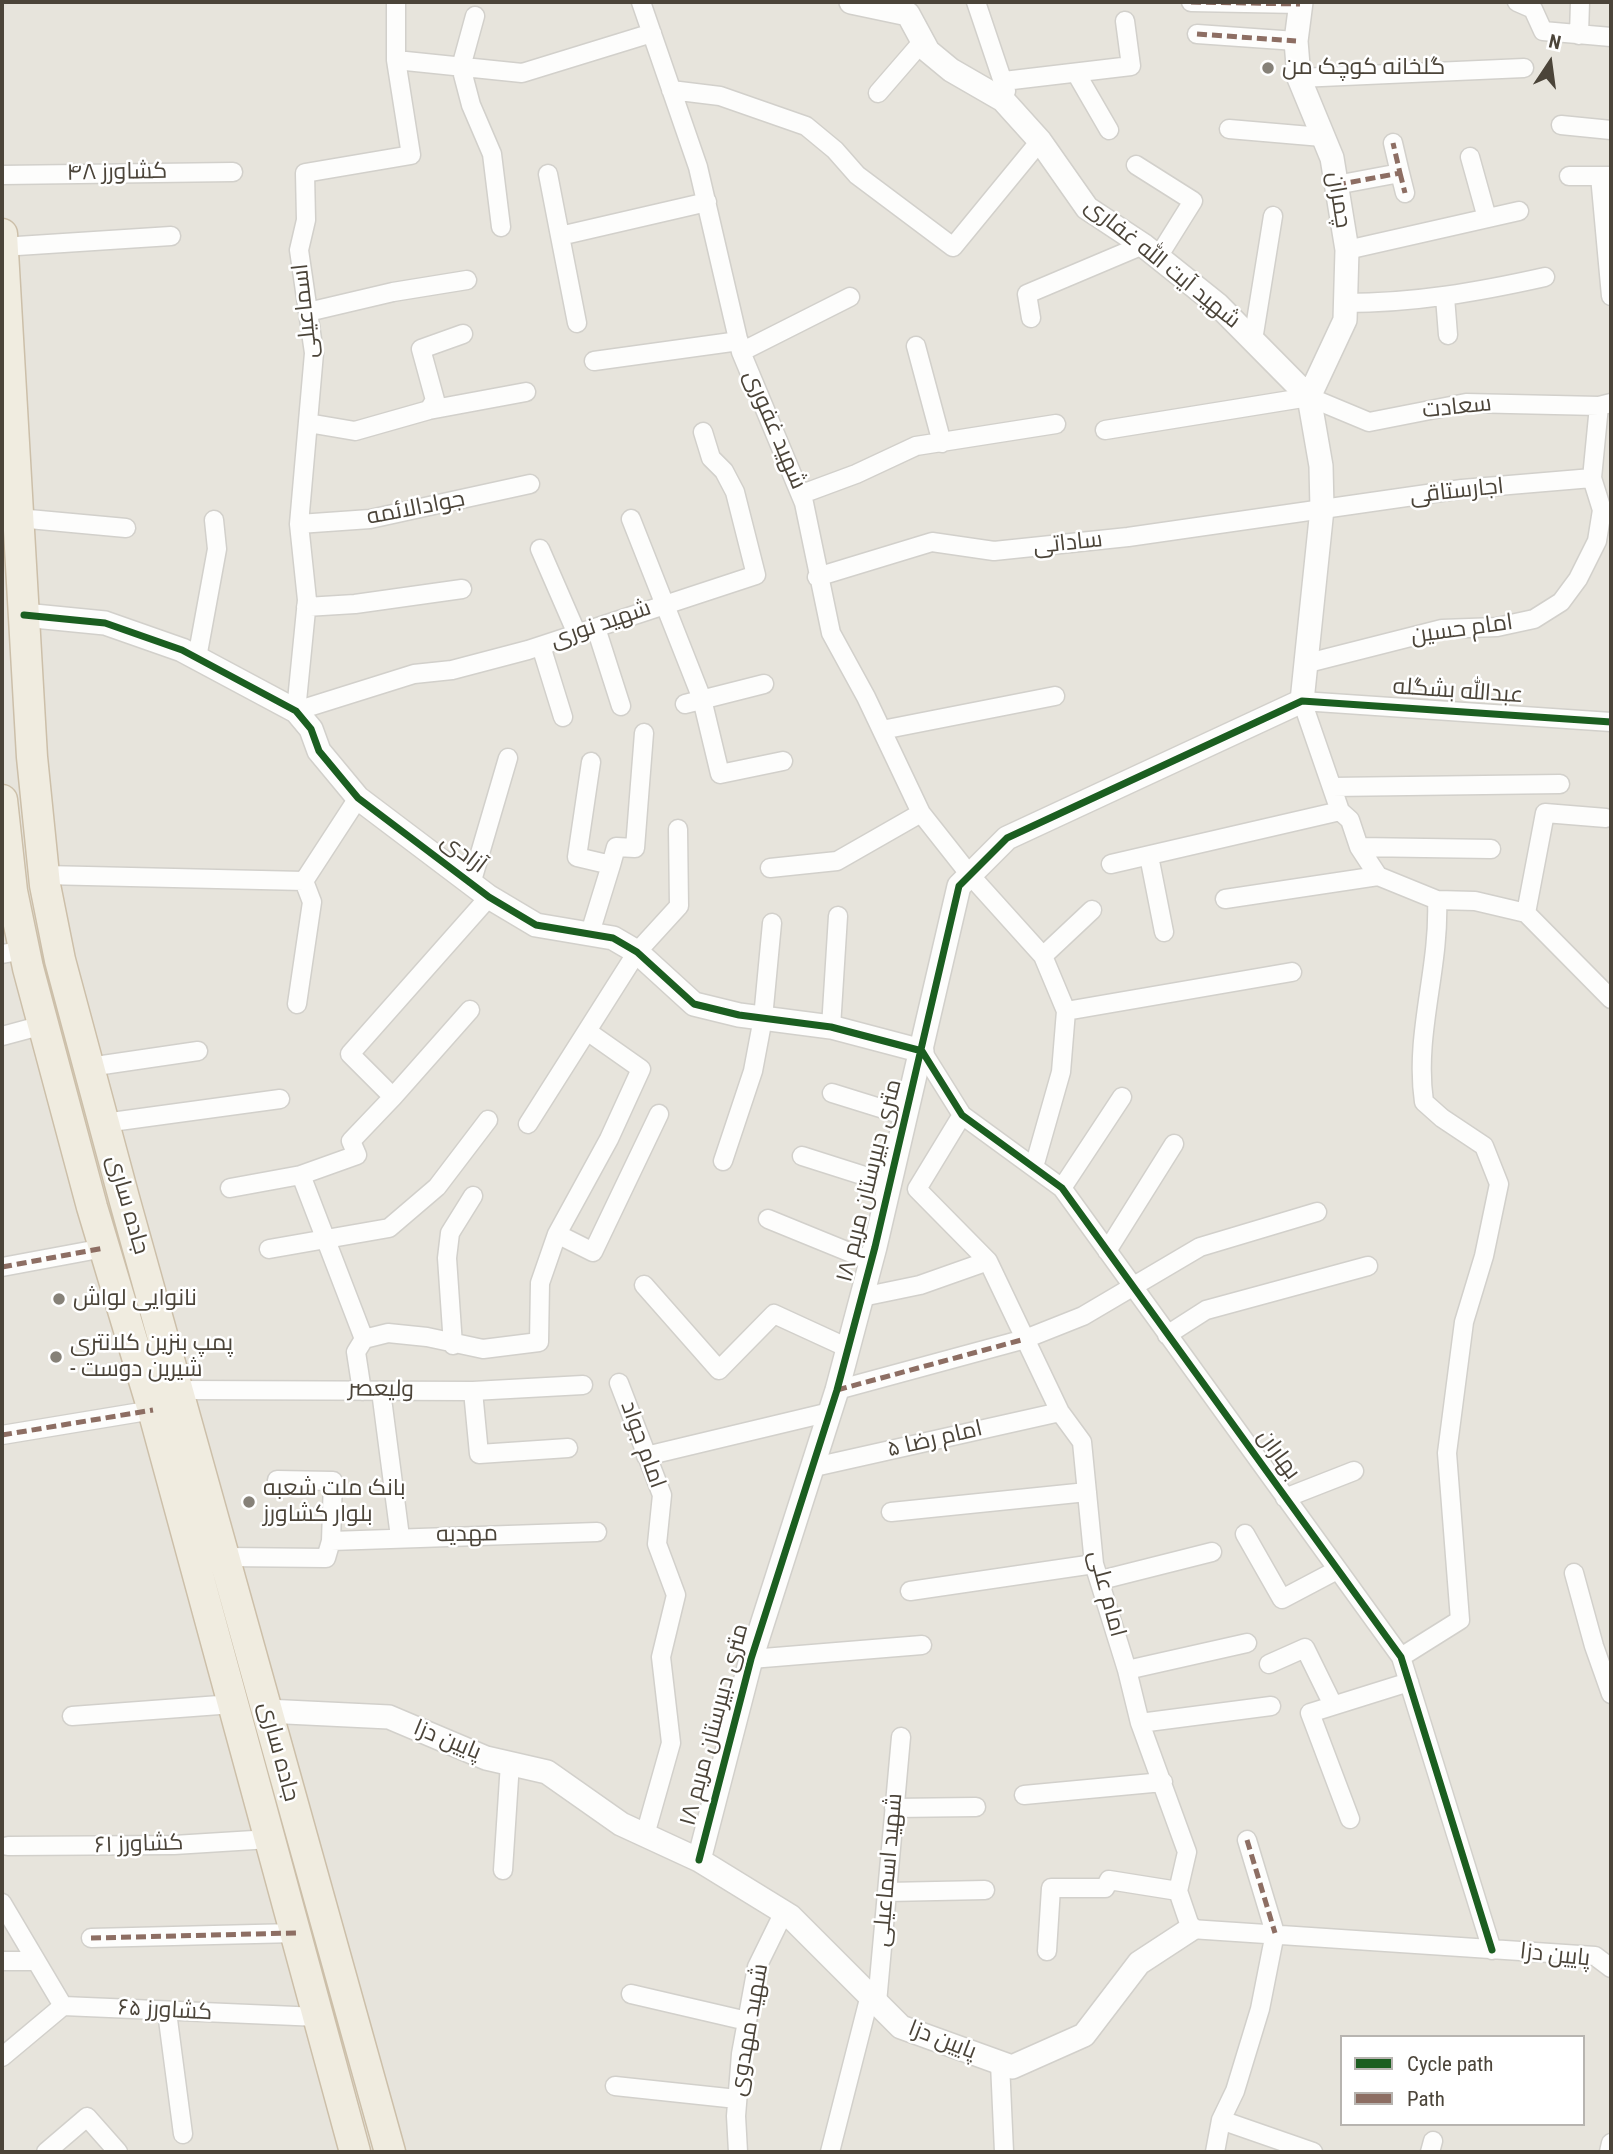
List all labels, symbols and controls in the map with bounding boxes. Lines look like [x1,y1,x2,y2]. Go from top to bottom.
north arrow [1515,28,1585,98]
text: N [1547,30,1563,55]
place label: گلخانه کوچک من [1282,54,1445,82]
marker: گلخانه کوچک من [1260,60,1276,76]
street label: کشاورز ۴۸ [67,158,167,188]
street label: چمران [1320,170,1356,230]
street label: شهید آیت الله غفاری [1079,193,1245,335]
street label: اسماعیلی [287,262,325,360]
street label: شهید غفوری [737,366,811,494]
street label: سعادت [1421,391,1493,425]
street label: اجارستاقی [1409,473,1505,511]
street label: جوادالائمه [365,486,467,532]
street label: ساداتی [1032,527,1104,561]
street label: شهید نوری [547,595,655,655]
street label: امام حسین [1409,609,1515,651]
street label: عبدالله بشگله [1392,674,1524,710]
street label: آزادی [435,828,491,880]
street label: ۱۸ متری دبیرستان مریم [831,1077,909,1285]
street label: جاده ساری [100,1152,154,1258]
place label: نانوایی لواش [73,1285,197,1313]
marker: نانوایی لواش [51,1291,67,1307]
place label: پمپ بنزین کلانتری - شیرین دوست [70,1330,233,1384]
marker: پمپ بنزین کلانتری - شیرین دوست [48,1349,64,1365]
street label: ولیعصر [348,1376,414,1404]
street label: امام جواد [614,1398,670,1492]
street label: امام رضا ۵ [885,1416,985,1464]
street label: بهاران [1250,1424,1306,1486]
place label: بانک ملت شعبه بلوار کشاورز [263,1475,406,1529]
marker: بانک ملت شعبه بلوار کشاورز [241,1494,257,1510]
street label: مهدیه [436,1521,498,1549]
street label: امام علی [1081,1548,1131,1640]
street label: ۱۸ متری دبیرستان مریم [675,1621,755,1829]
street label: جاده ساری [251,1699,305,1805]
street label: پایین دزا [409,1715,485,1767]
street label: شهید اسماعیلی [869,1792,909,1948]
street label: کشاورز ۶۱ [94,1830,184,1860]
street label: پایین دزا [1518,1939,1592,1973]
street label: شهید مهدوی [725,1962,775,2098]
street label: کشاورز ۶۵ [117,1995,213,2027]
street label: پایین دزا [904,2015,980,2067]
legend [1340,2035,1585,2126]
text: Cycle path [1407,2052,1493,2076]
text: Path [1407,2087,1445,2111]

